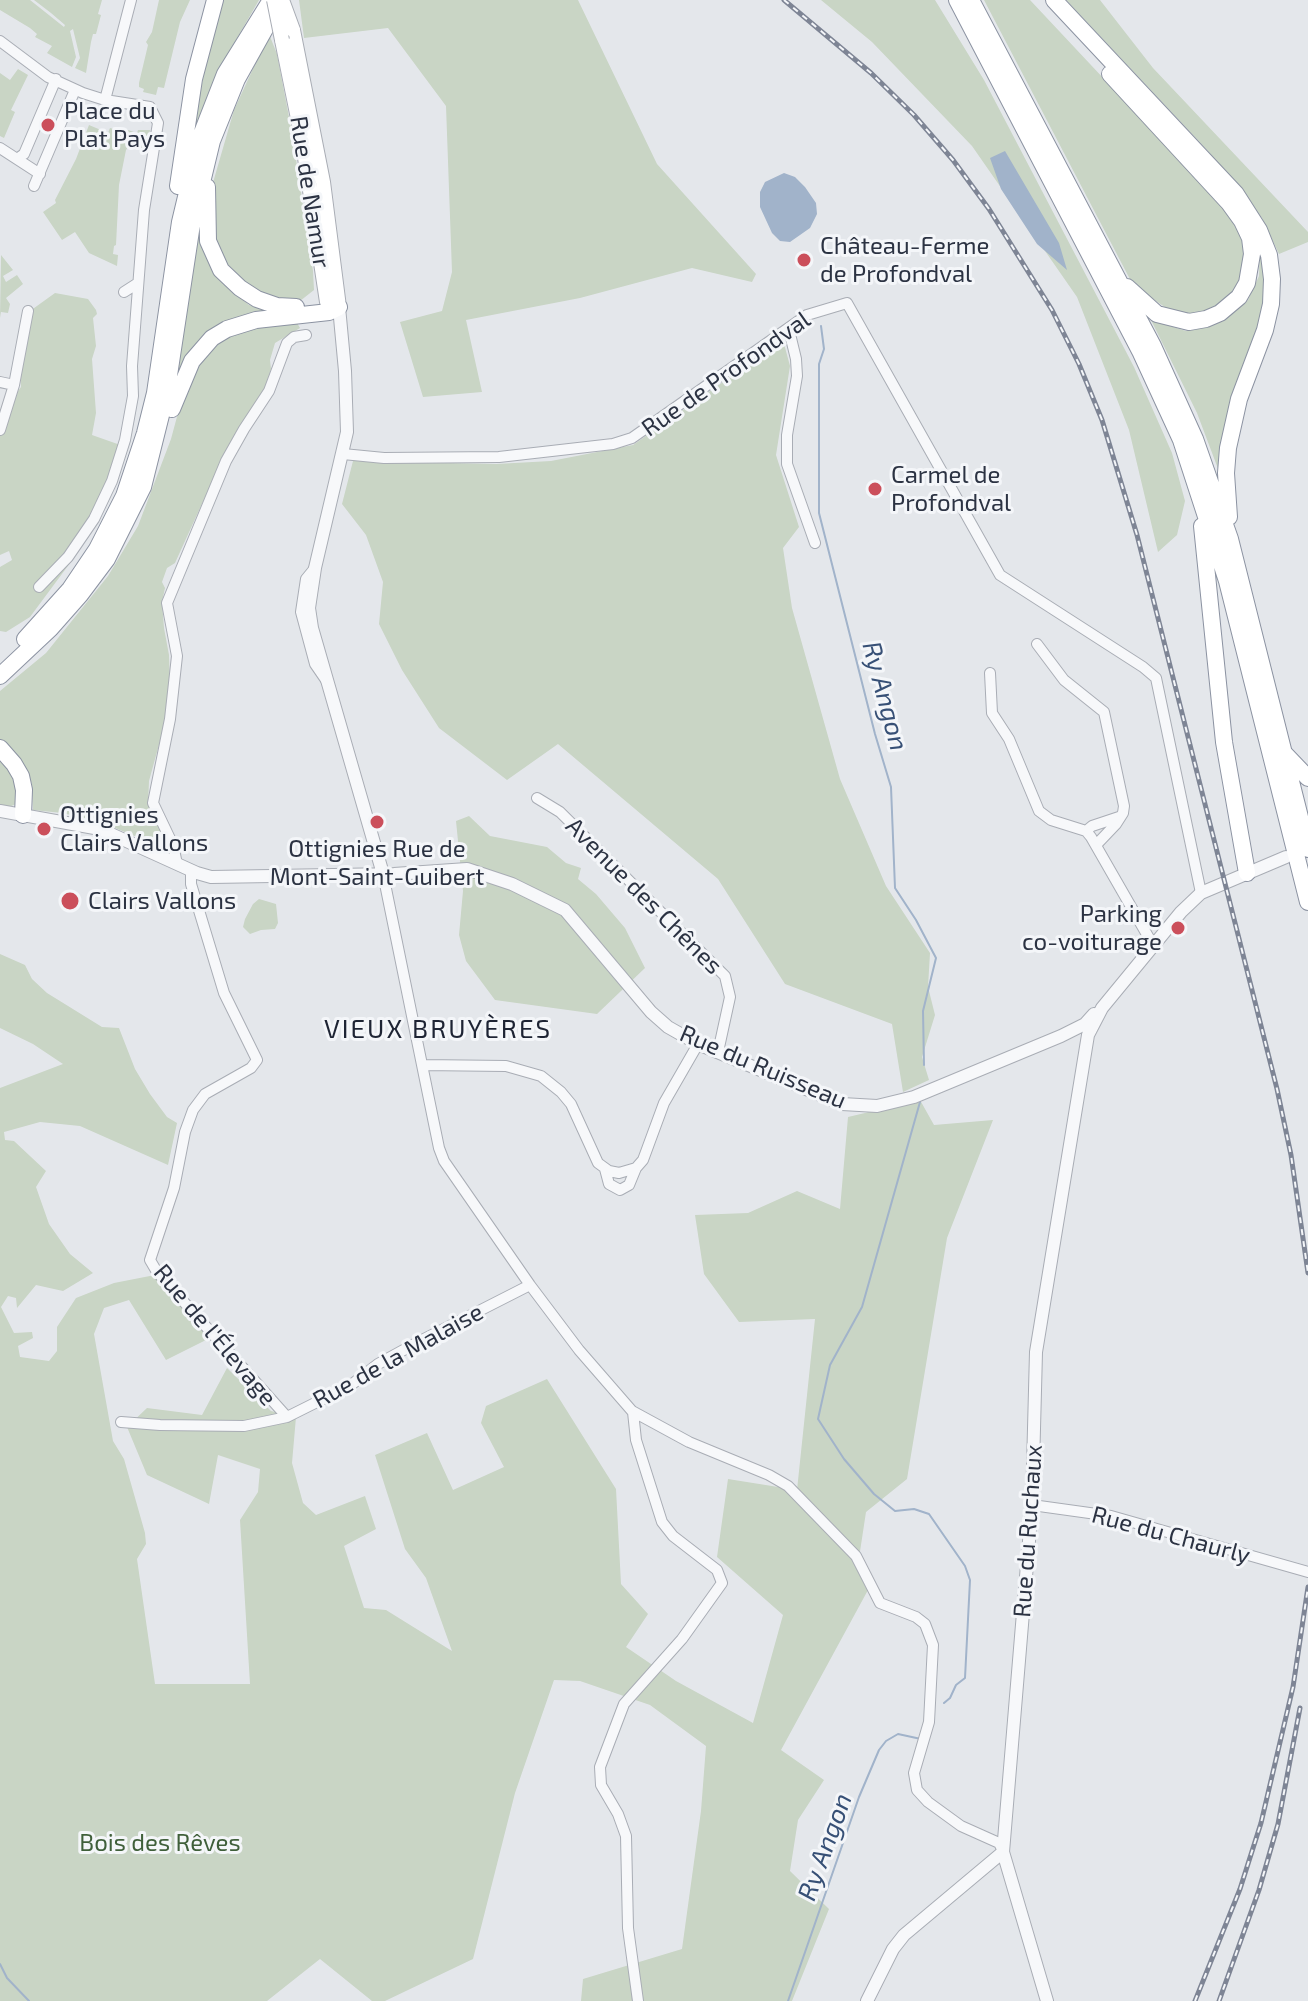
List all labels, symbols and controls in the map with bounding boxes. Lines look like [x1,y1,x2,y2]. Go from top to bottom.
place label: Place du Plat Pays [64,97,165,153]
street label: Rue de Namur [284,114,336,270]
marker: Place du Plat Pays [39,116,57,134]
place label: Château-Ferme de Profondval [820,232,989,288]
marker: Château-Ferme de Profondval [795,251,813,269]
street label: Rue de Profondval [636,305,816,443]
place label: Carmel de Profondval [891,461,1011,517]
marker: Carmel de Profondval [866,480,884,498]
water label: Ry Angon [855,638,915,754]
place label: Ottignies Clairs Vallons [60,801,208,857]
street label: Avenue des Chênes [560,812,728,980]
marker: Ottignies Rue de Mont-Saint-Guibert [368,813,386,831]
marker: Ottignies Clairs Vallons [35,820,53,838]
place label: Ottignies Rue de Mont-Saint-Guibert [270,835,484,891]
place label: Clairs Vallons [88,887,236,915]
marker: Clairs Vallons [59,890,81,912]
place label: Parking co-voiturage [1022,900,1162,956]
marker: Parking co-voiturage [1169,919,1187,937]
district label: VIEUX BRUYÈRES [324,1013,552,1045]
street label: Rue du Ruisseau [675,1019,851,1115]
street label: Rue de l'Élevage [147,1258,283,1412]
street label: Rue de la Malaise [308,1297,488,1415]
street label: Rue du Ruchaux [1008,1444,1048,1618]
street label: Rue du Chaurly [1089,1500,1253,1570]
water label: Ry Angon [791,1789,859,1905]
park label: Bois des Rêves [79,1829,241,1857]

